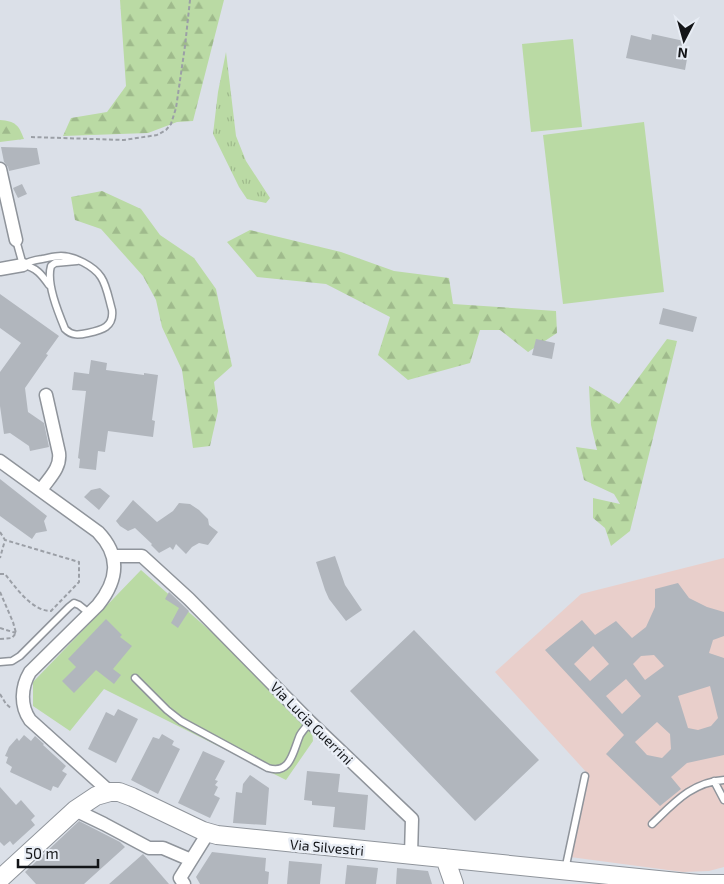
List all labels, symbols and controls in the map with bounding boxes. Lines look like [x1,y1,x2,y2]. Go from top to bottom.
north arrow [659,15,709,65]
text: N [677,44,689,62]
street label: Via Lucia Guerrini [267,678,357,768]
street label: Via Silvestri [289,835,365,859]
scale bar [18,836,98,868]
text: 50 m [25,844,59,862]

